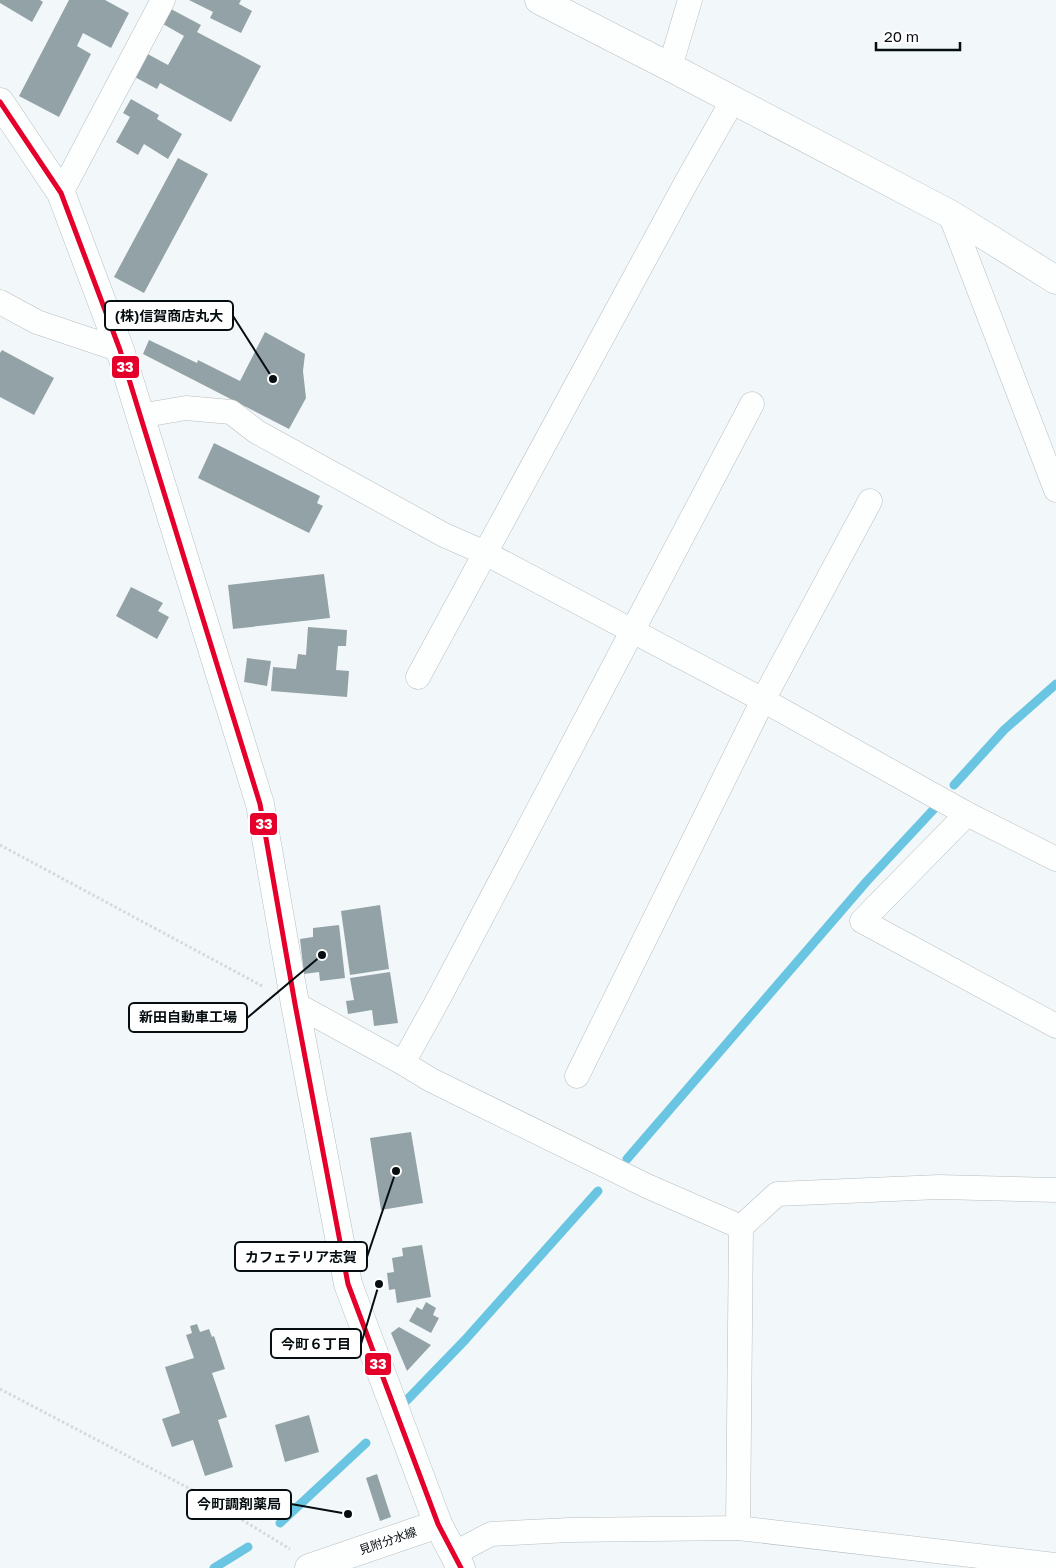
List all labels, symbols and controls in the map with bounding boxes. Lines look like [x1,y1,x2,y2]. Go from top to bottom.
scale bar [876,20,960,52]
text: 20 m [884,27,919,45]
callout: (株)信賀商店丸大 [105,301,233,330]
text: (株)信賀商店丸大 [115,307,223,324]
line badge: 33 [111,355,140,379]
text: 33 [116,358,134,375]
line badge: 33 [249,812,278,836]
text: 33 [255,815,273,832]
callout: 新田自動車工場 [129,1003,247,1032]
text: 新田自動車工場 [139,1008,237,1025]
callout: カフェテリア志賀 [235,1242,367,1271]
text: カフェテリア志賀 [245,1248,357,1265]
callout: 今町６丁目 [271,1329,361,1358]
text: 今町６丁目 [281,1335,351,1352]
line badge: 33 [364,1352,392,1376]
text: 33 [369,1355,387,1372]
callout: 今町調剤薬局 [187,1490,291,1519]
text: 今町調剤薬局 [197,1495,281,1512]
street label: 見附分水線 [357,1524,419,1557]

